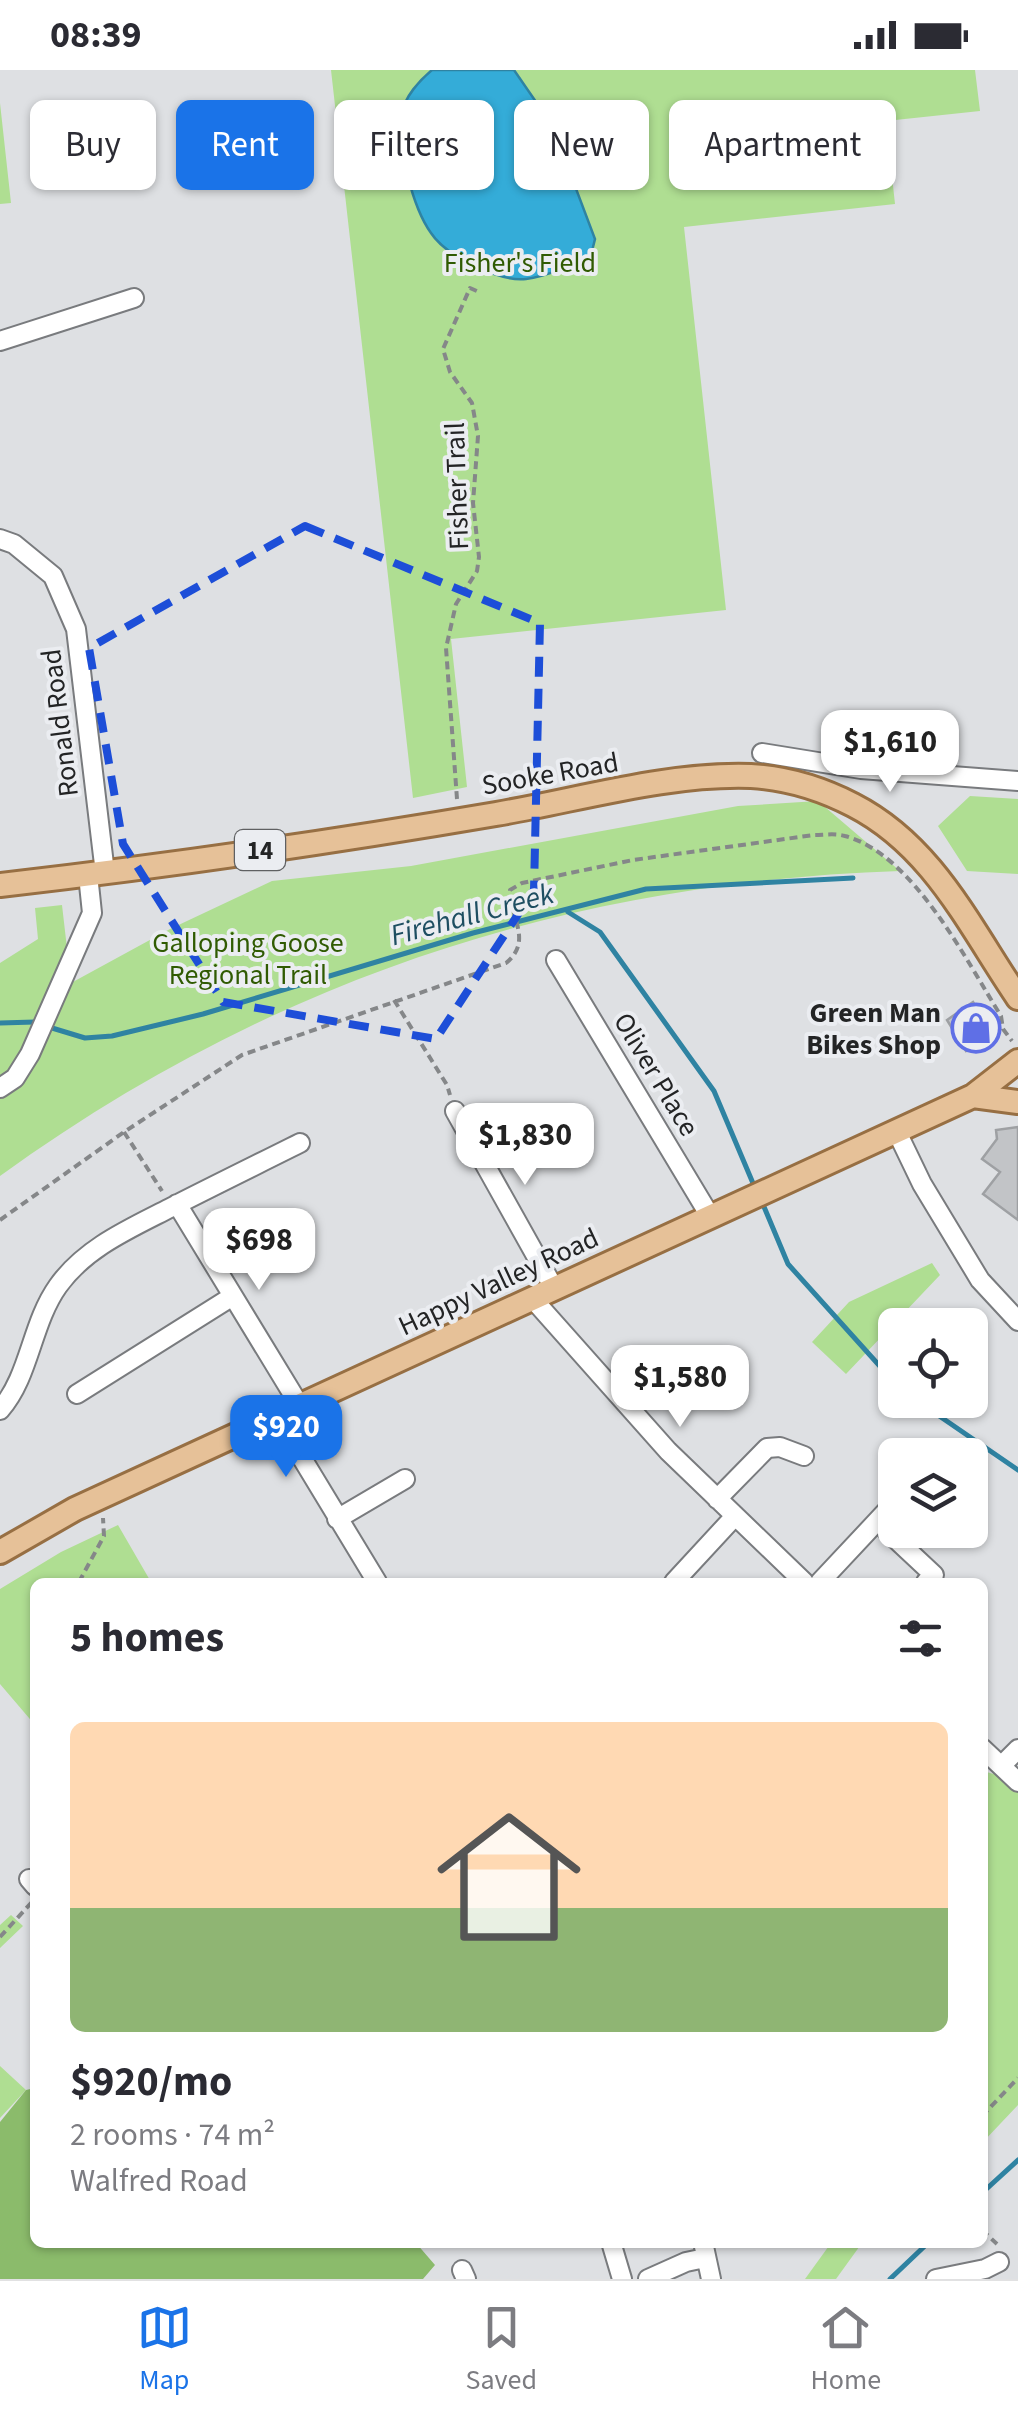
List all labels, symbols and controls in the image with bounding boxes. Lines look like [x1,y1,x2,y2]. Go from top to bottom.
text: 08:39 [50,8,142,62]
chip: Buy [30,100,156,190]
chip: Rent [176,100,314,190]
chip: Filters [334,100,494,190]
chip: New [514,100,649,190]
chip: Apartment [669,100,896,190]
park label: Fisher's Field [444,243,596,283]
street label: Fisher Trail [435,421,479,551]
street label: Ronald Road [31,647,89,799]
pin: $1,610 [809,710,971,795]
text: $1,610 [843,719,937,765]
street label: Sooke Road [479,742,622,806]
road number: 14 [235,830,285,870]
water label: Firehall Creek [385,872,559,957]
park label: Galloping Goose Regional Trail [152,923,344,995]
place label: Green Man Bikes Shop [806,993,941,1065]
shop icon: Green Man Bikes Shop [950,1002,1002,1054]
street label: Oliver Place [603,1005,709,1144]
pin: $1,830 [444,1103,606,1188]
text: $1,830 [478,1112,572,1158]
pin: $698 [200,1208,318,1293]
text: $698 [225,1217,293,1263]
street label: Happy Valley Road [392,1218,605,1346]
map controls [878,1308,988,1548]
button: locate [878,1308,988,1418]
pin: $1,580 [599,1345,761,1430]
text: $1,580 [633,1354,727,1400]
pin: $920 [227,1395,345,1480]
text: $920 [252,1404,320,1450]
button: layers [878,1438,988,1548]
text: 5 homes [70,1608,224,1668]
icon: filters [893,1611,948,1666]
icon: home [419,1787,599,1967]
text: $920/mo [70,2052,232,2112]
text: 2 rooms · 74 m² [70,2112,275,2158]
text: Walfred Road [70,2158,248,2204]
tab: Map [137,2300,192,2400]
tab: Saved [465,2300,537,2400]
tab: Home [811,2300,881,2400]

